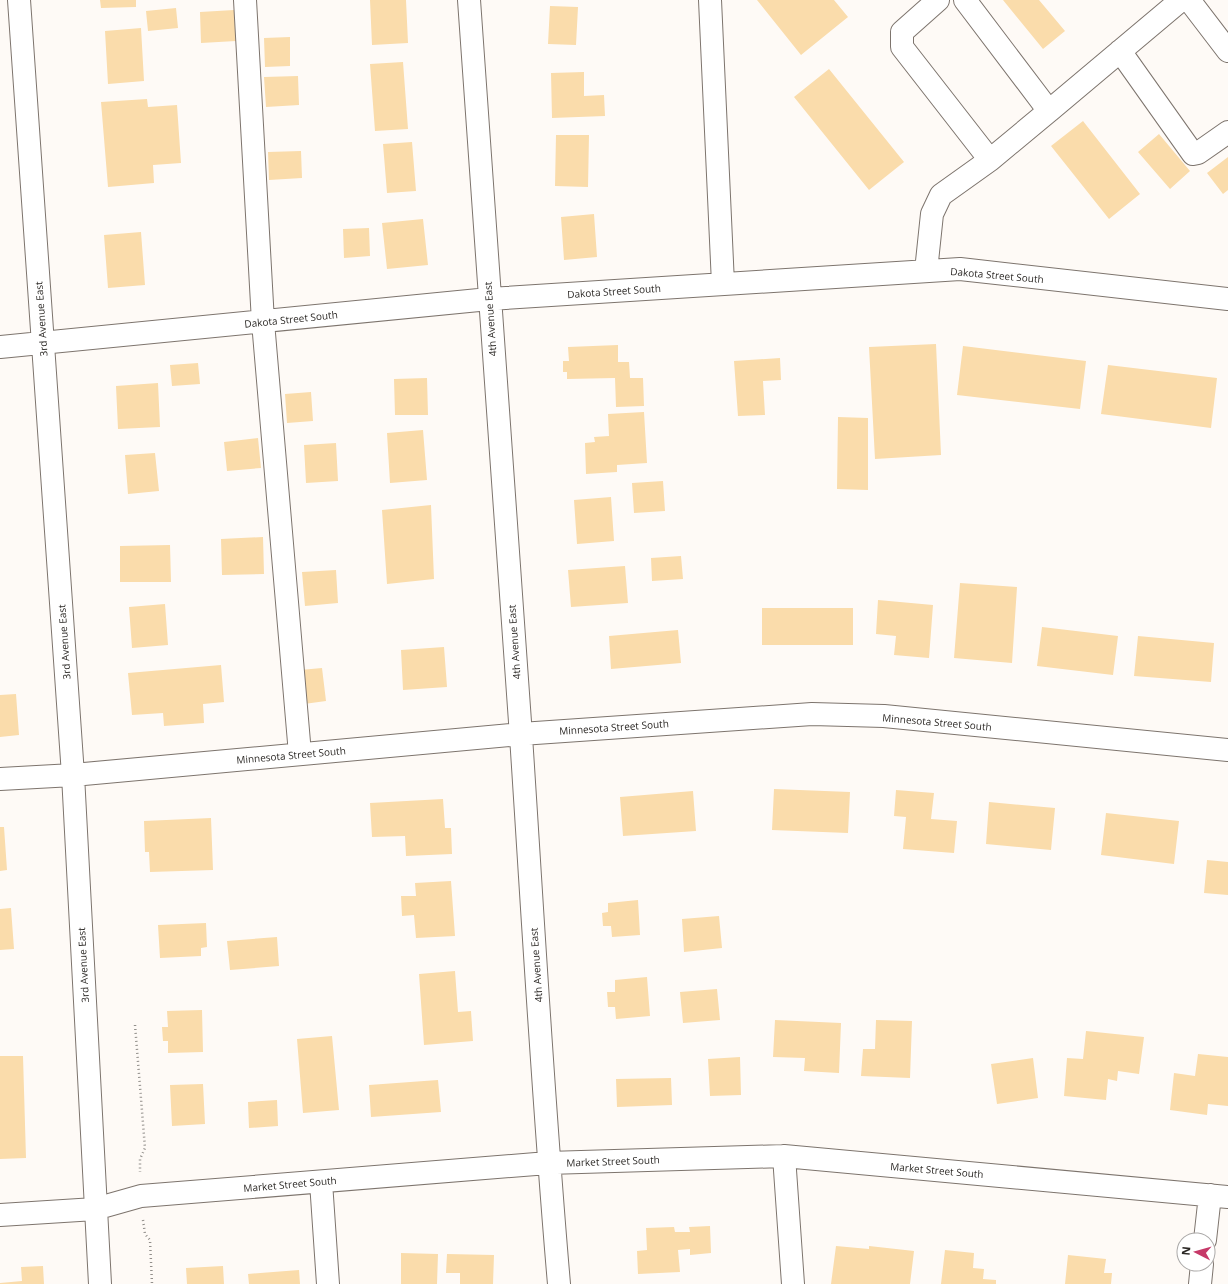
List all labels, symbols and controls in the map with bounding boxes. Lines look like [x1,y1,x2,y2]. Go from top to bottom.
street label: Dakota Street South [950,264,1044,286]
street label: 3rd Avenue East [31,280,51,357]
street label: 4th Avenue East [480,281,500,357]
street label: Dakota Street South [567,281,661,301]
street label: Dakota Street South [244,307,338,331]
street label: 3rd Avenue East [54,603,74,680]
street label: 4th Avenue East [504,604,524,680]
street label: Minnesota Street South [882,710,992,734]
street label: Minnesota Street South [559,716,669,738]
street label: Minnesota Street South [236,743,346,767]
street label: 3rd Avenue East [74,927,92,1003]
street label: 4th Avenue East [526,927,546,1003]
street label: Market Street South [566,1152,660,1170]
street label: Market Street South [890,1159,984,1181]
street label: Market Street South [243,1173,337,1195]
north arrow [1176,1232,1216,1272]
text: N [1178,1246,1193,1256]

